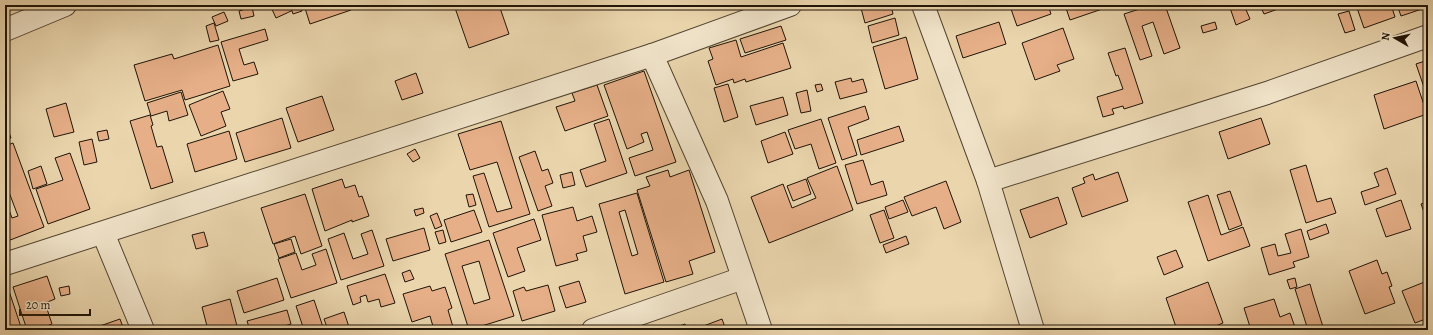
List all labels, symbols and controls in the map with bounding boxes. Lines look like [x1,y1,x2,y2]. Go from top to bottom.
north arrow [1375,18,1415,58]
text: N [1378,31,1394,42]
scale bar [20,291,90,317]
text: 20 m [26,297,50,313]

